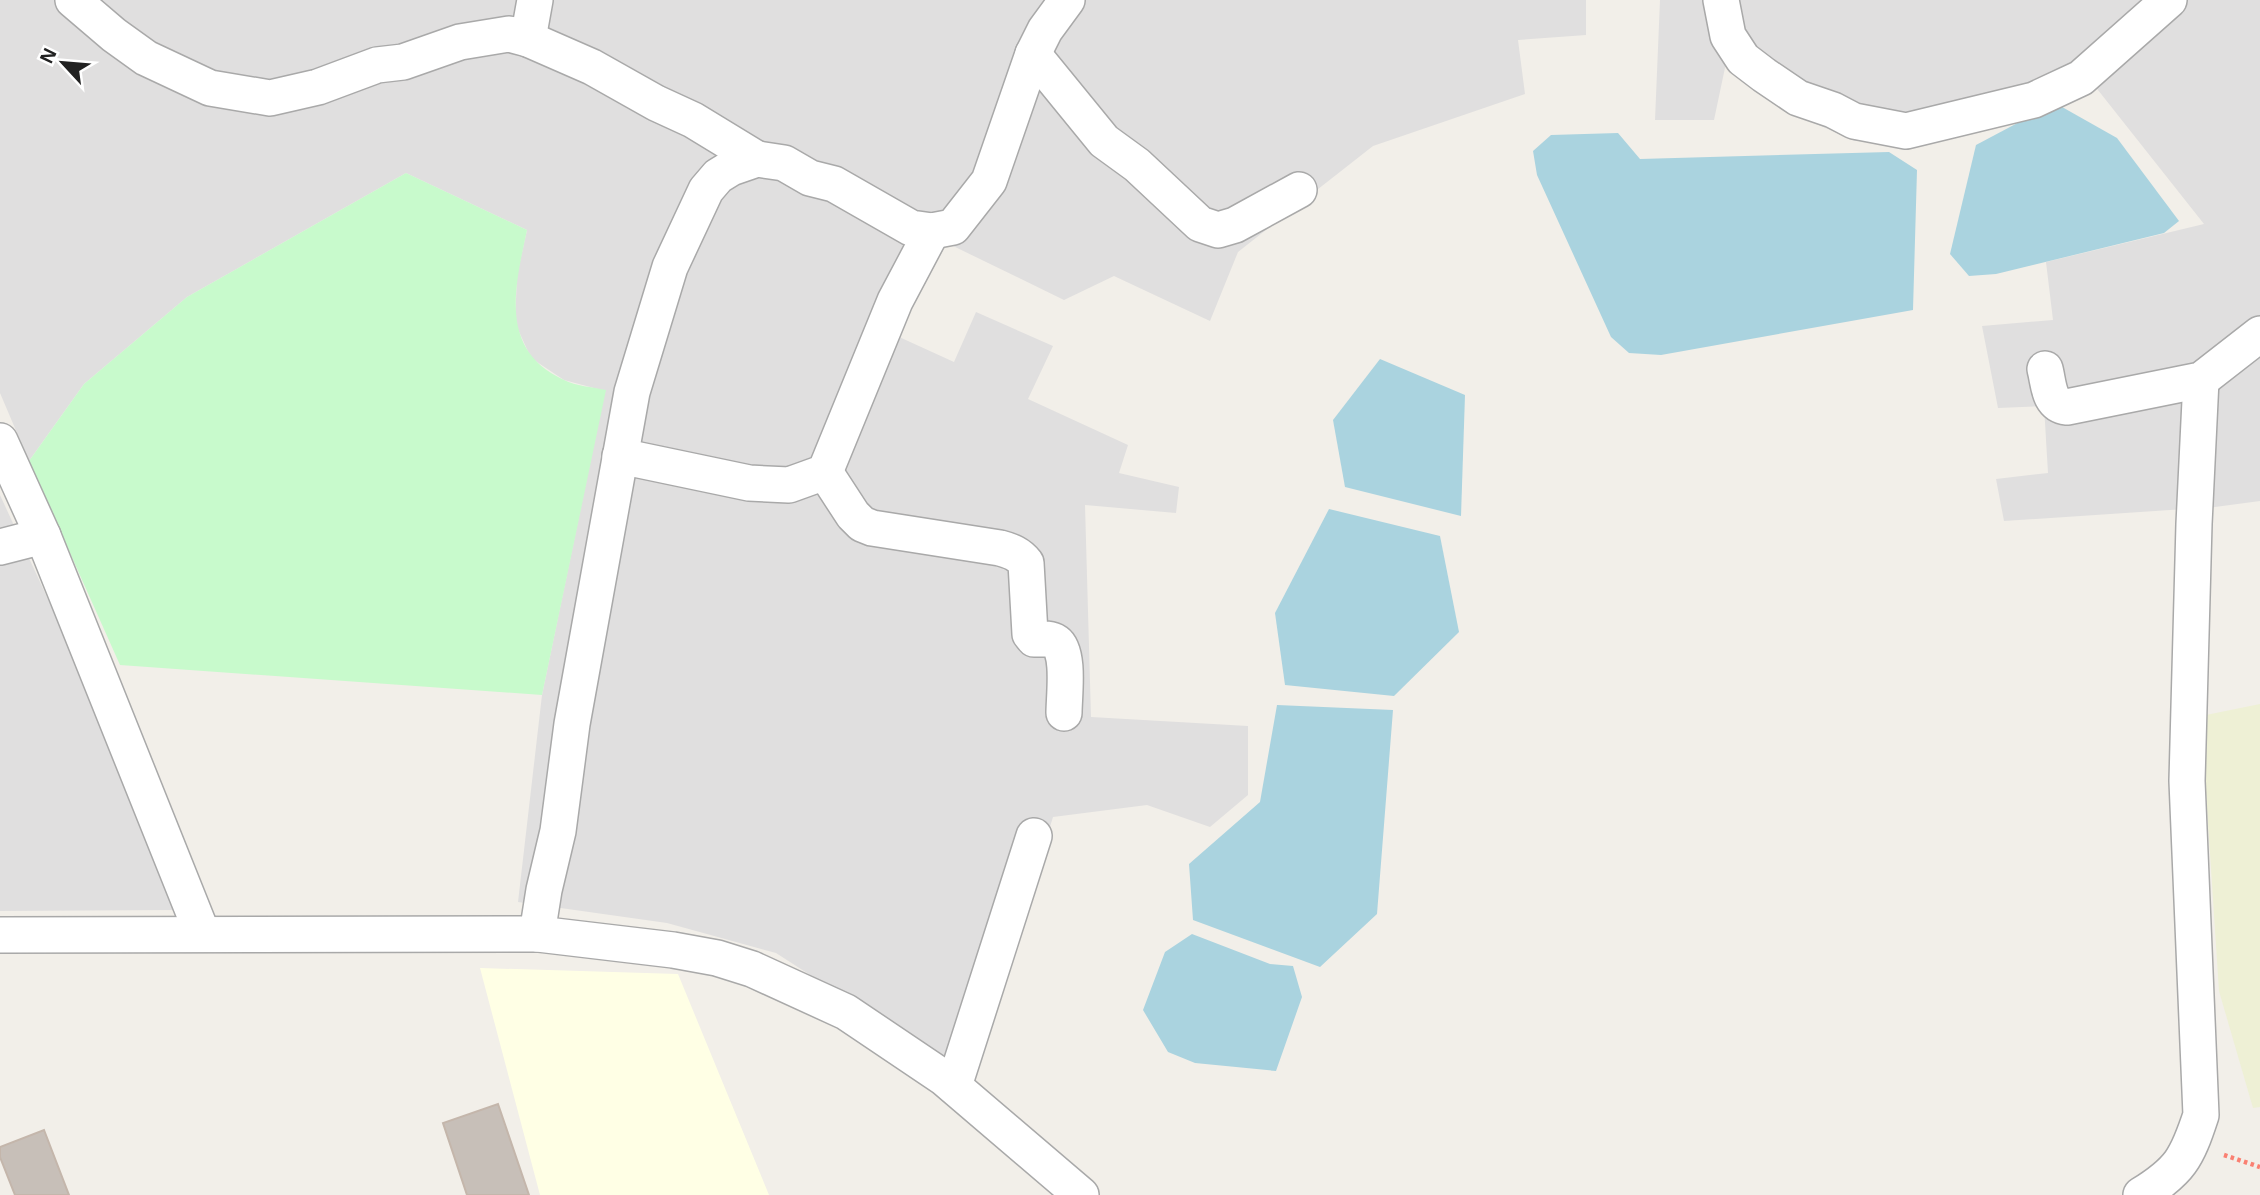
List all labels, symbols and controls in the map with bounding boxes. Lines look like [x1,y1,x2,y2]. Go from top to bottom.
north arrow [28,28,98,98]
text: N [36,45,61,67]

